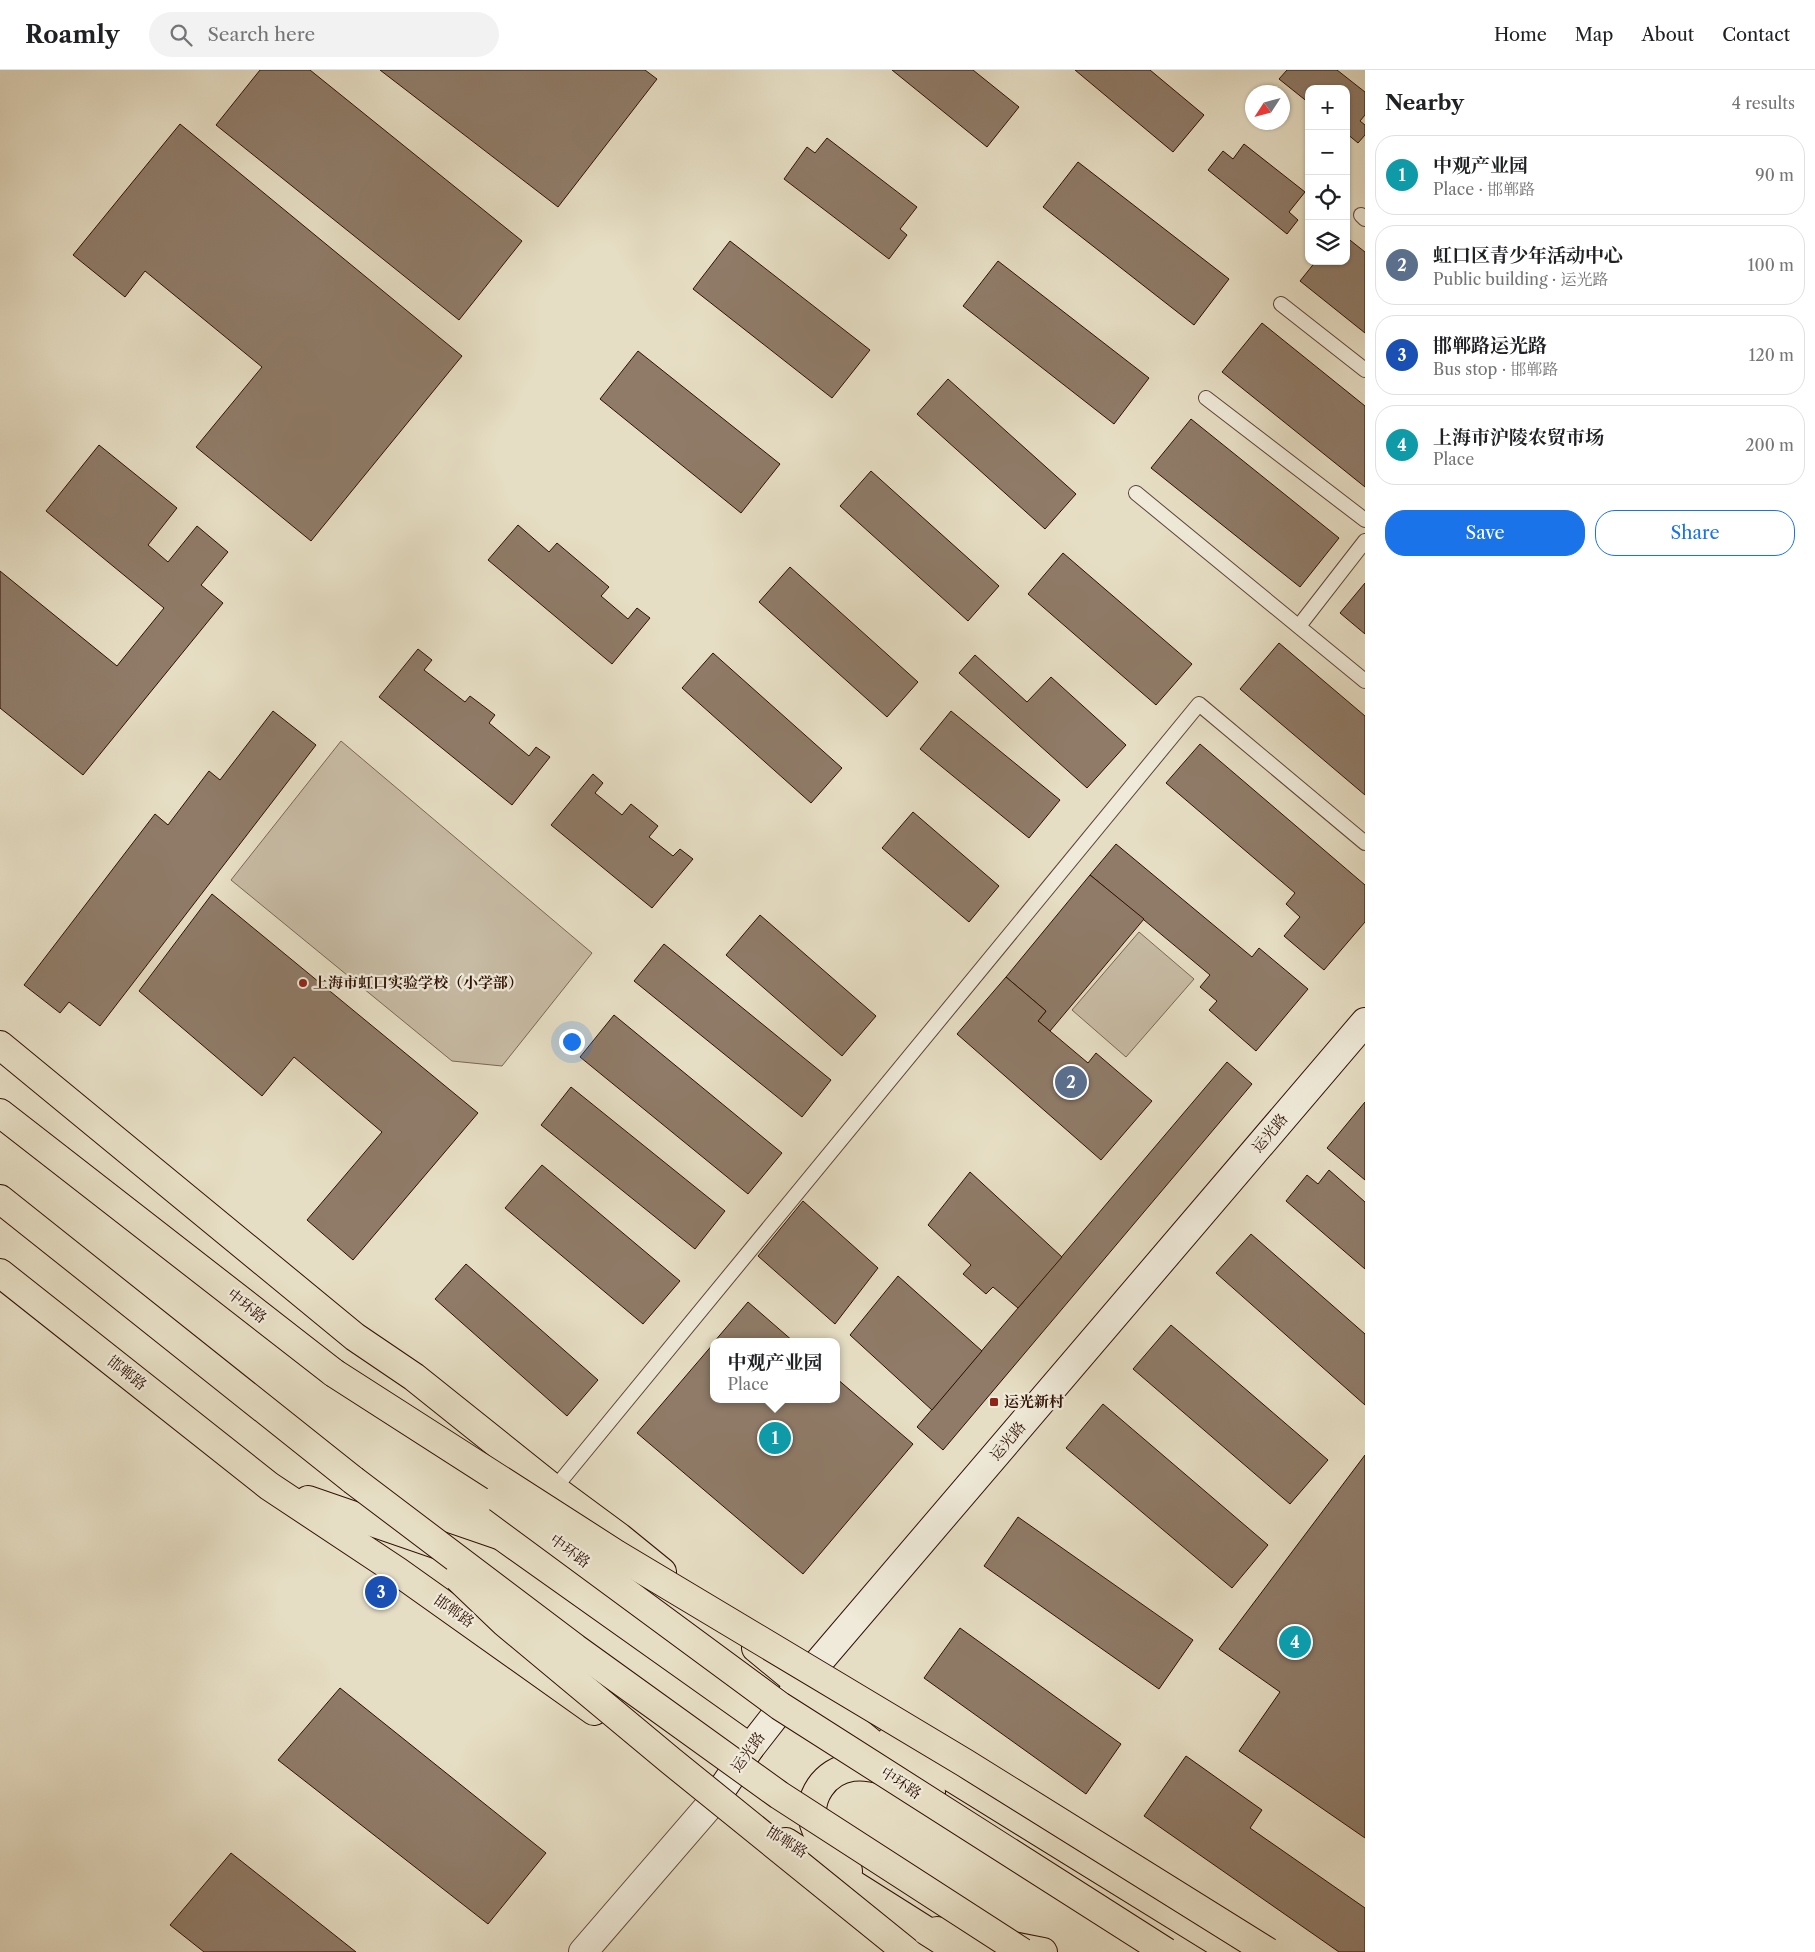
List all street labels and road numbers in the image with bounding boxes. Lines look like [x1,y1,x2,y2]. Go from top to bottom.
street label: 运光路 [1248,1109,1291,1156]
street label: 中环路 [224,1284,271,1327]
street label: 邯郸路 [104,1351,151,1394]
street label: 运光路 [986,1417,1029,1464]
street label: 中环路 [547,1530,594,1572]
street label: 邯郸路 [430,1590,478,1631]
street label: 运光路 [727,1728,769,1775]
street label: 中环路 [877,1762,925,1803]
street label: 邯郸路 [763,1822,811,1862]

